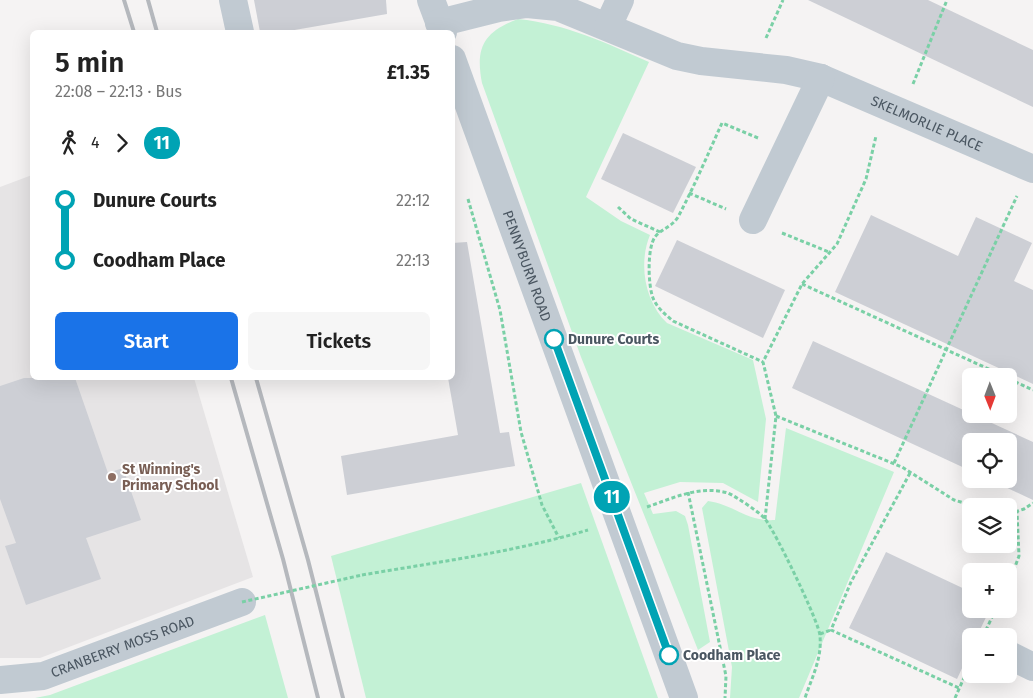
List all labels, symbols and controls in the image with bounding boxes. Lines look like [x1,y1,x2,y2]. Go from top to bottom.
text: 5 min [55,46,124,79]
text: £1.35 [387,61,430,84]
text: 22:08 – 22:13 · Bus [55,82,182,101]
street label: SKELMORLIE PLACE [868,92,985,155]
icon: walk [55,129,83,157]
icon: forward [108,129,136,157]
text: 11 [154,132,170,154]
text: 4 [91,133,100,152]
text: Dunure Courts [93,189,217,212]
text: 22:12 [396,191,430,210]
street label: PENNYBURN ROAD [499,208,555,324]
text: Coodham Place [93,249,225,272]
text: 22:13 [396,251,430,270]
button: Start [55,312,238,370]
button: Tickets [248,312,430,370]
marker: Dunure Courts [544,329,564,349]
place label: Dunure Courts [568,331,659,348]
north arrow [962,368,1018,422]
map controls [962,368,1017,683]
button: locate [962,433,1017,488]
place label: St Winning's Primary School [122,461,220,494]
marker: St Winning's Primary School [106,471,118,483]
line badge: 11 [590,481,634,513]
text: 11 [604,486,620,508]
button: layers [962,498,1017,553]
button: + [962,563,1017,618]
street label: CRANBERRY MOSS ROAD [48,612,197,681]
button: − [962,628,1017,683]
marker: Coodham Place [659,645,679,665]
place label: Coodham Place [683,647,781,664]

